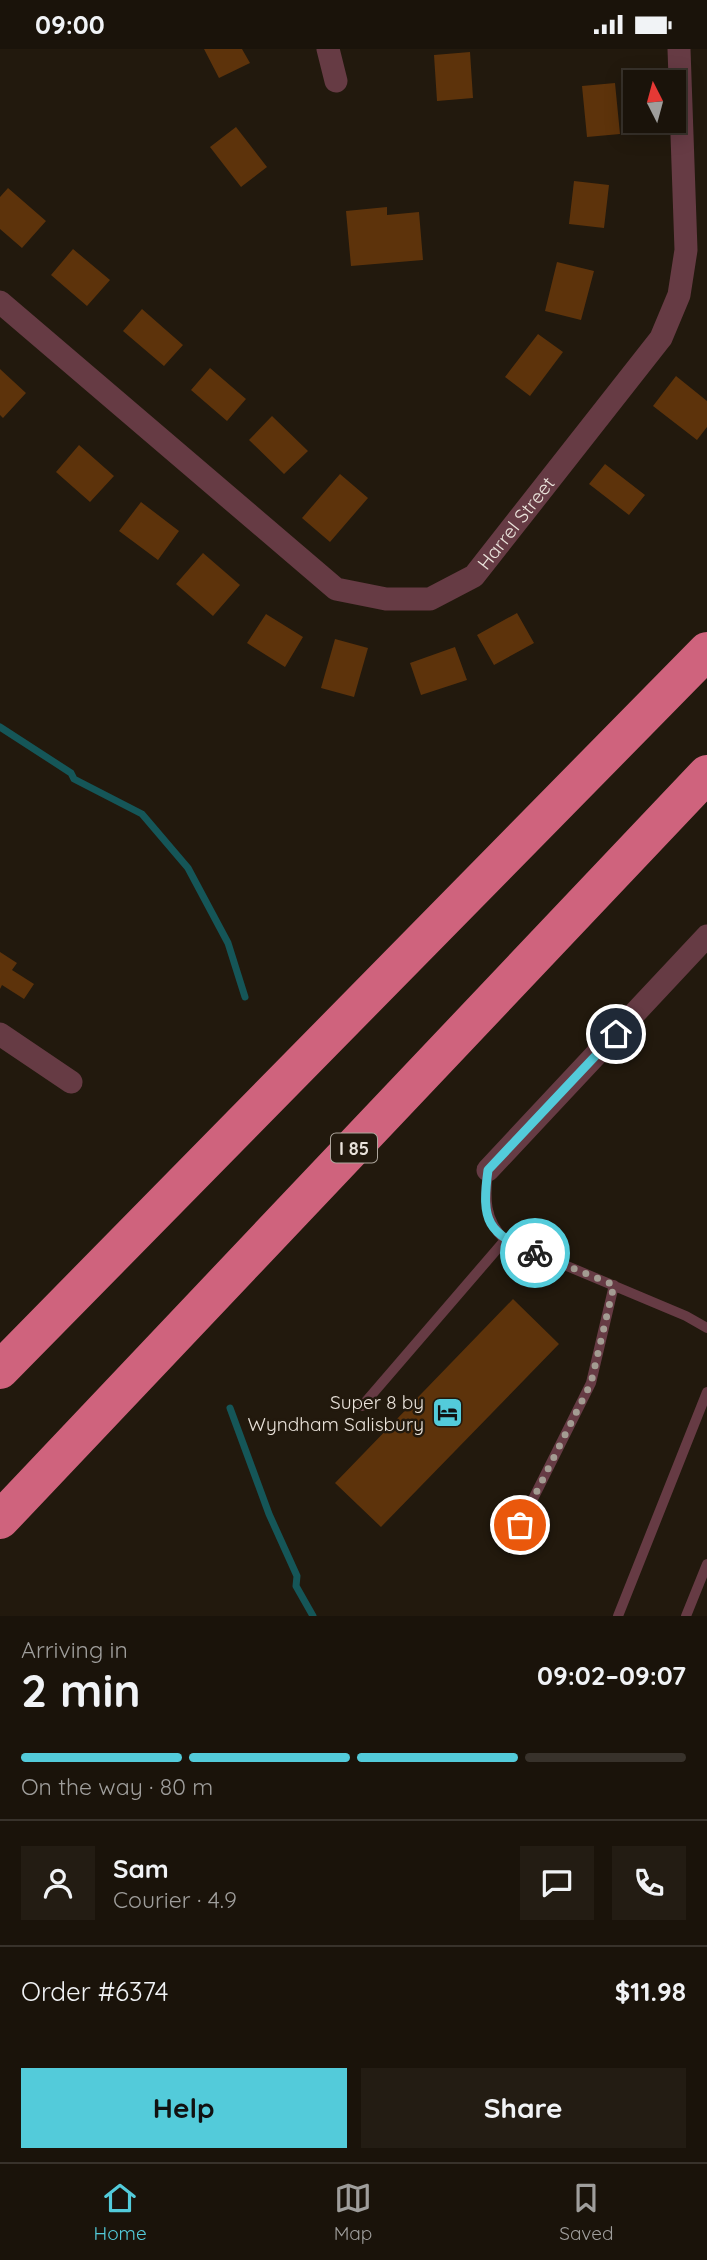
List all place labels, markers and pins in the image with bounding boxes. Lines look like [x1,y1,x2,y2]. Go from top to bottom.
pin [586,1004,646,1064]
place label: Super 8 by Wyndham Salisbury [248,1390,424,1436]
hotel icon: Super 8 by Wyndham Salisbury [430,1396,464,1430]
pin [490,1495,550,1555]

